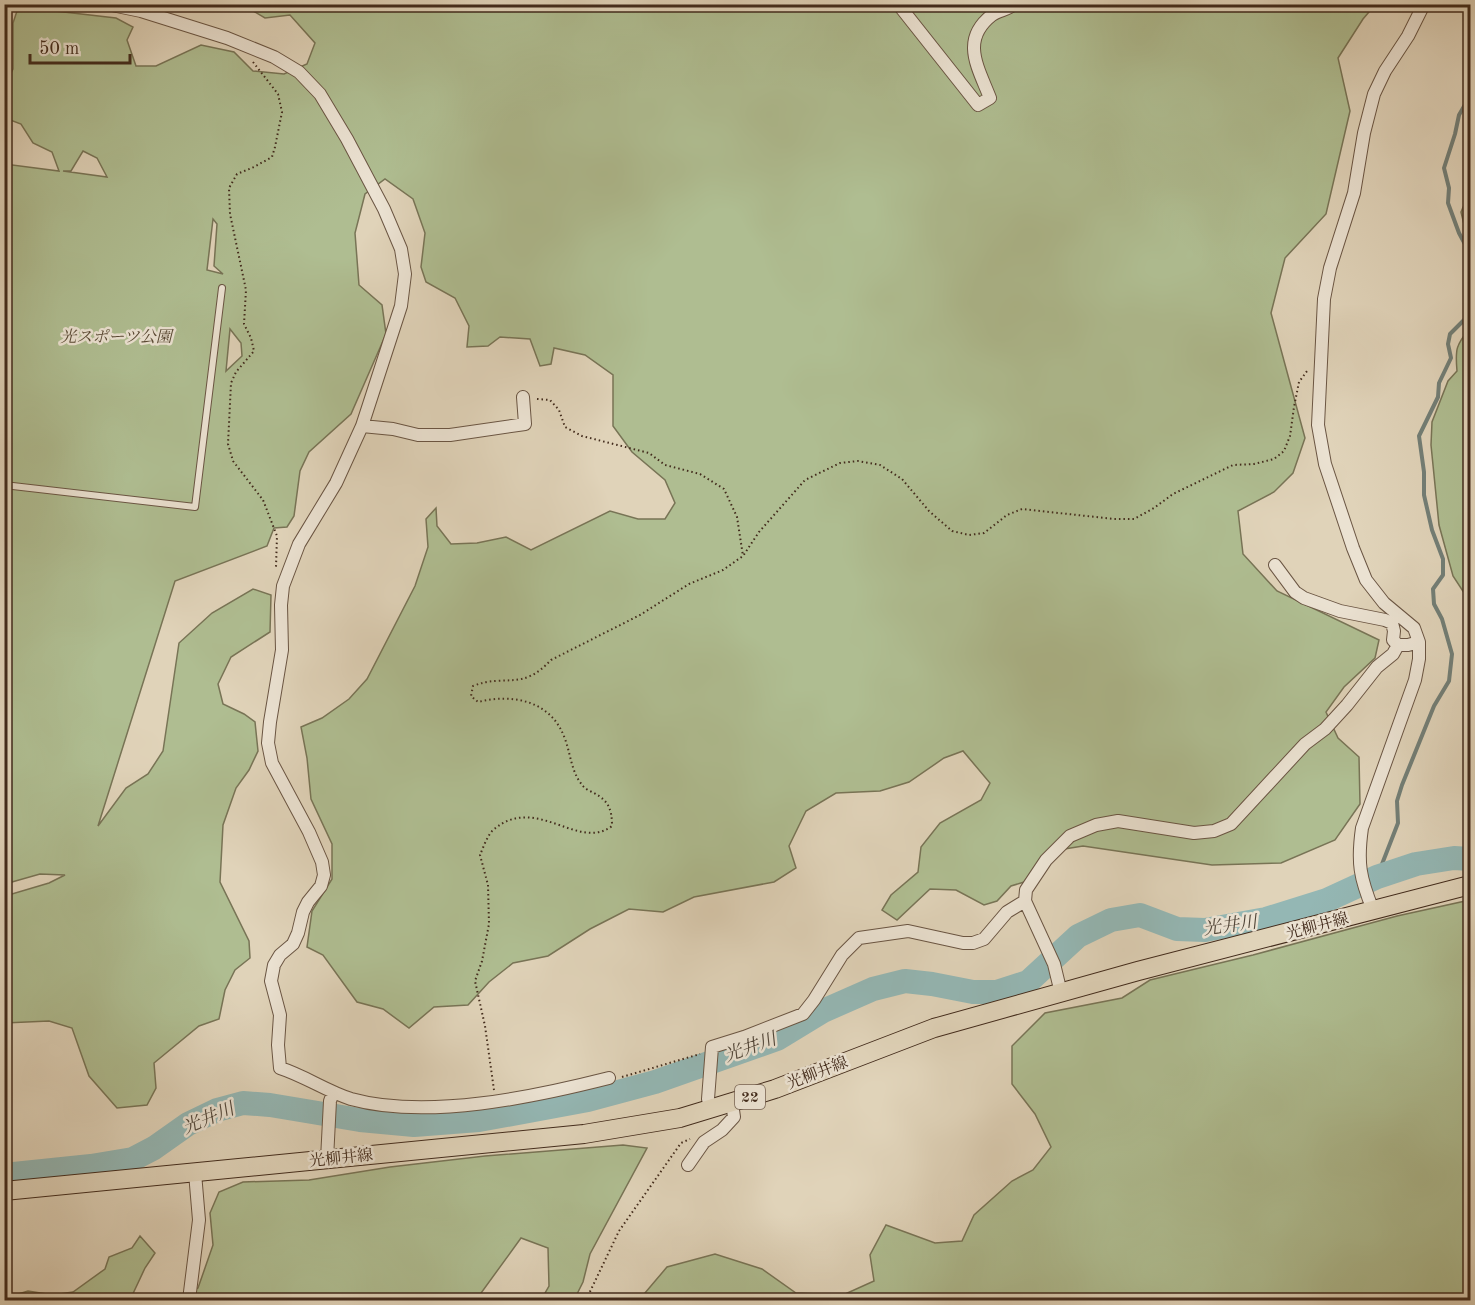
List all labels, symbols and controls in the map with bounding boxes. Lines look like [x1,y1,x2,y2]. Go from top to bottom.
scale bar [30,27,130,65]
text: 50 m [39,40,79,58]
park label: 光スポーツ公園 [60,328,175,346]
street label: 光柳井線 [1284,909,1351,943]
water label: 光井川 [1202,911,1260,939]
water label: 光井川 [721,1028,781,1066]
street label: 光柳井線 [784,1053,850,1093]
road number: 22 [735,1085,765,1109]
water label: 光井川 [179,1097,239,1138]
street label: 光柳井線 [308,1146,374,1170]

